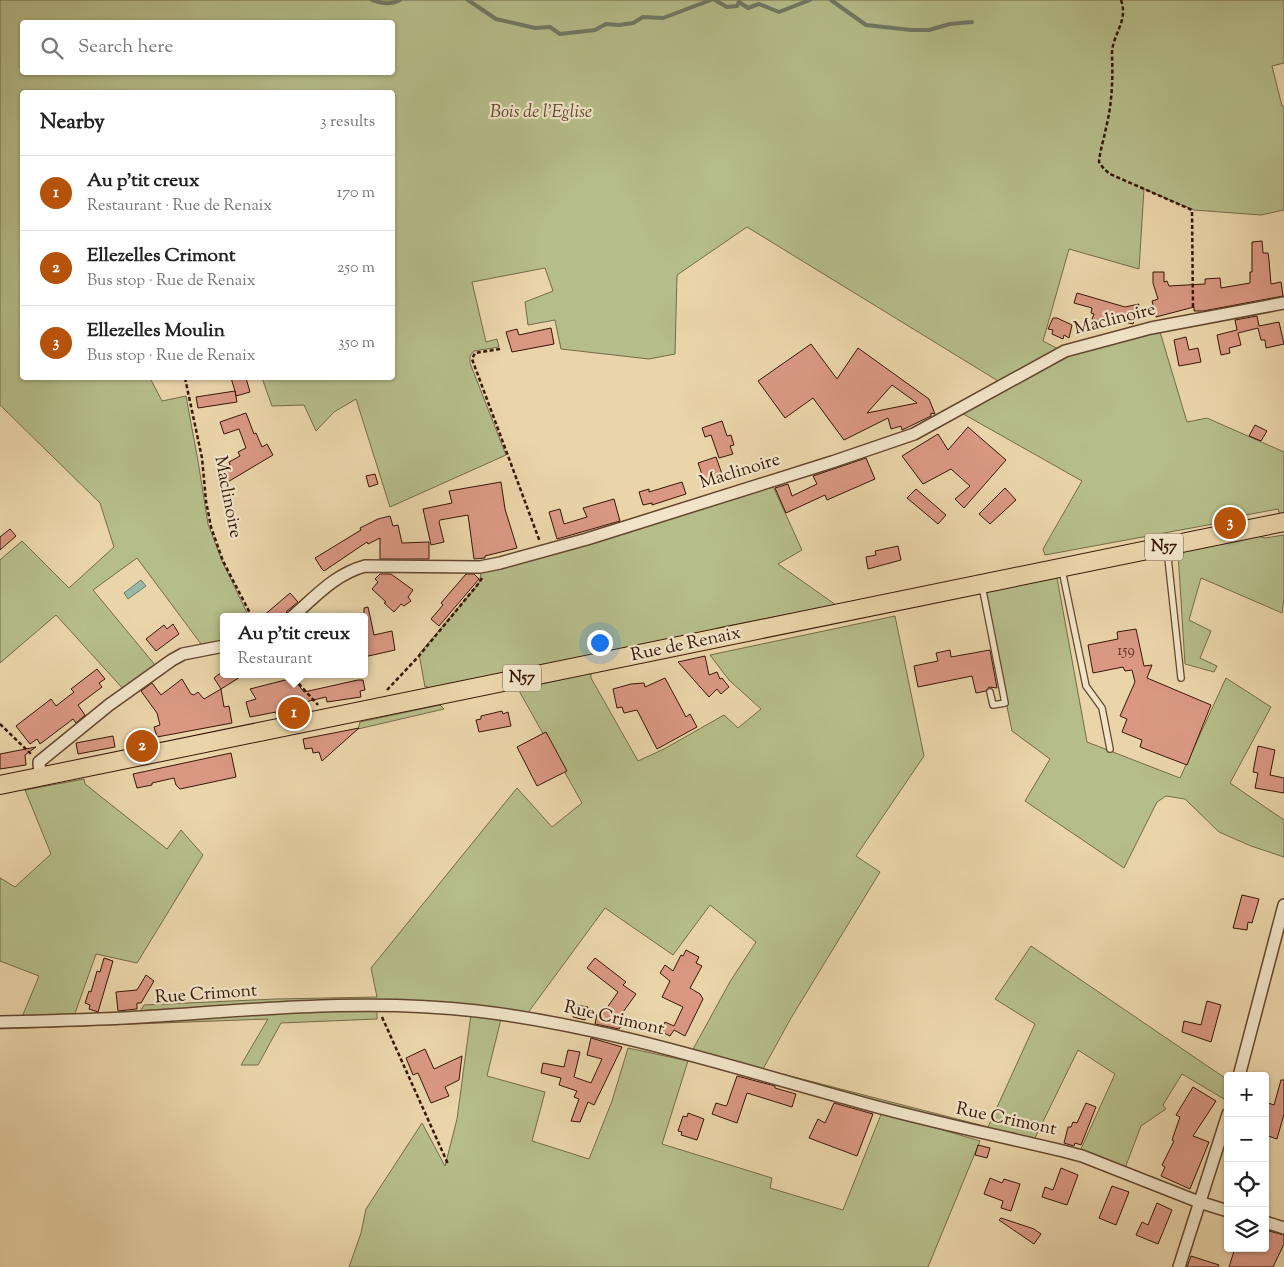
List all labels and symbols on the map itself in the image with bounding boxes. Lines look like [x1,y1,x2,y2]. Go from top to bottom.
park label: Bois de l'Eglise [490,100,592,126]
street label: Maclinoire [1071,297,1159,343]
street label: Maclinoire [696,447,784,497]
street label: Maclinoire [206,454,248,540]
pin: 3 [1214,504,1246,542]
road number: N57 [1145,534,1183,560]
street label: Rue de Renaix [629,621,744,669]
your location [587,630,613,656]
house number: 159 [1117,641,1135,662]
road number: N57 [503,664,541,691]
pin: 1 [278,694,310,732]
pin: 2 [126,727,158,765]
street label: Rue Crimont [154,978,258,1012]
street label: Rue Crimont [561,995,667,1043]
street label: Rue Crimont [953,1097,1059,1143]

